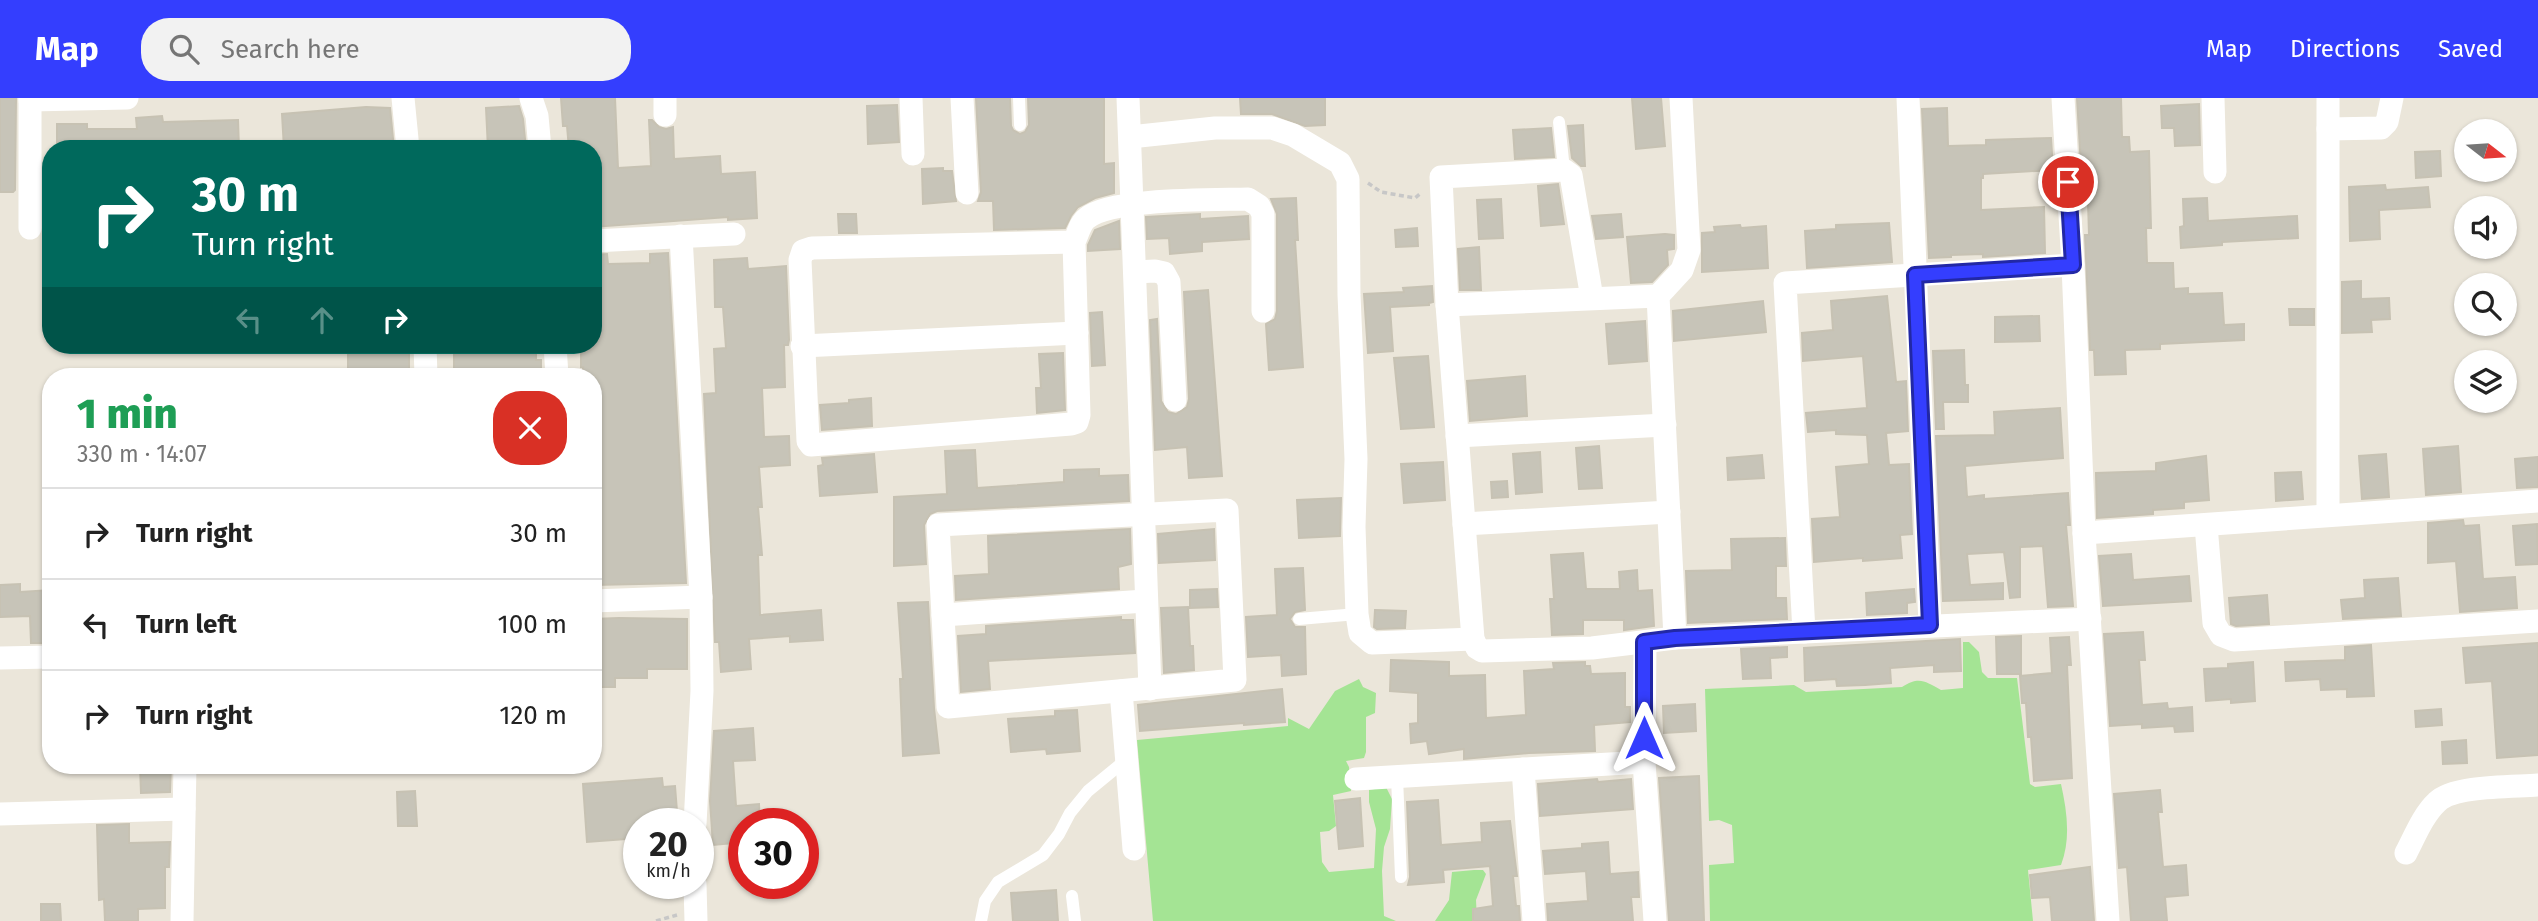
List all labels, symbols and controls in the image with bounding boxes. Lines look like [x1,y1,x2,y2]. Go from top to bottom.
search box [141,18,631,81]
text: Map [35,29,99,69]
icon: search [165,30,203,68]
text: Search here [221,34,360,65]
text: Map [2206,35,2252,63]
text: Directions [2290,35,2400,63]
text: Saved [2438,35,2503,63]
north arrow [2454,119,2516,182]
map controls [2454,119,2517,413]
pin [2038,152,2098,212]
icon: arrive [2049,163,2087,201]
text: 30 m [192,165,299,224]
icon: right [77,168,168,259]
button: sound [2454,196,2517,259]
text: Turn right [192,225,334,263]
button: search [2454,273,2517,336]
icon: left [230,301,268,339]
icon: ahead [303,301,341,339]
icon: right [376,301,414,339]
button: layers [2454,350,2517,413]
text: 1 min [77,389,178,439]
button: close [493,391,567,465]
text: 330 m · 14:07 [77,440,207,468]
icon: right [77,515,115,553]
text: Turn right [136,518,253,549]
text: 30 m [510,518,567,549]
icon: left [77,606,115,644]
text: Turn left [136,609,237,640]
text: 100 m [498,609,567,640]
icon: right [77,697,115,735]
text: Turn right [136,700,253,731]
text: 120 m [499,700,567,731]
position arrow [1607,701,1681,775]
speed limit sign: 30 [728,808,819,899]
text: 20 [649,823,688,865]
text: km/h [646,860,691,882]

